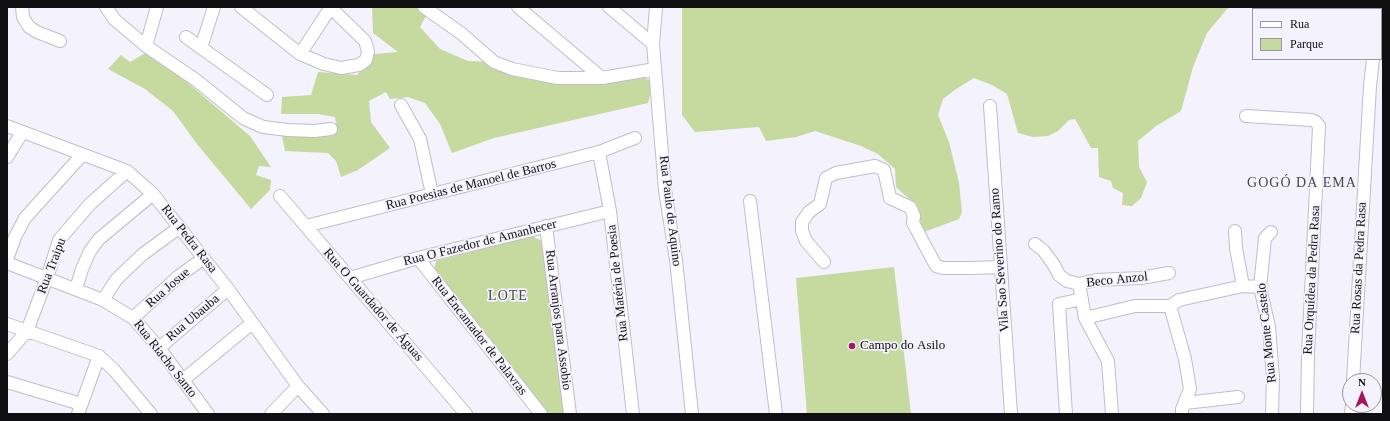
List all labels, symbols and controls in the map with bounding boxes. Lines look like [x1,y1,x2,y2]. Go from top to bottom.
legend [1252,8,1382,60]
text: Rua [1290,17,1309,31]
text: Parque [1290,37,1323,51]
street label: Rua Paulo de Aquino [655,155,685,267]
street label: Rua Poesias de Manoel de Barros [384,156,558,214]
district label: GOGÓ DA EMA [1247,175,1357,191]
street label: Vila Sao Severino do Ramo [987,187,1013,333]
street label: Rua Pedra Rasa [158,202,220,276]
street label: Rua Rosas da Pedra Rasa [1348,202,1370,334]
street label: Rua Orquídea da Pedra Rasa [1300,205,1324,355]
street label: Rua O Fazedor de Amanhecer [402,216,558,270]
street label: Rua Matéria de Poesia [604,224,632,342]
street label: Rua Traipu [34,236,70,296]
street label: Rua O Guardador de Águas [320,245,426,365]
street label: Rua Arranjos para Assobio [542,249,574,391]
street label: Rua Josue [143,265,193,311]
street label: Beco Anzol [1085,269,1149,291]
street label: Rua Encantador de Palavras [428,274,530,398]
street label: Rua Monte Castelo [1254,282,1280,384]
district label: LOTE [488,288,528,304]
street label: Rua Ubauba [163,291,223,345]
street label: Rua Riacho Santo [130,317,200,401]
place label: Campo do Asilo [860,338,945,354]
marker: Campo do Asilo [847,341,857,351]
north arrow [1342,373,1382,413]
text: N [1358,376,1366,388]

